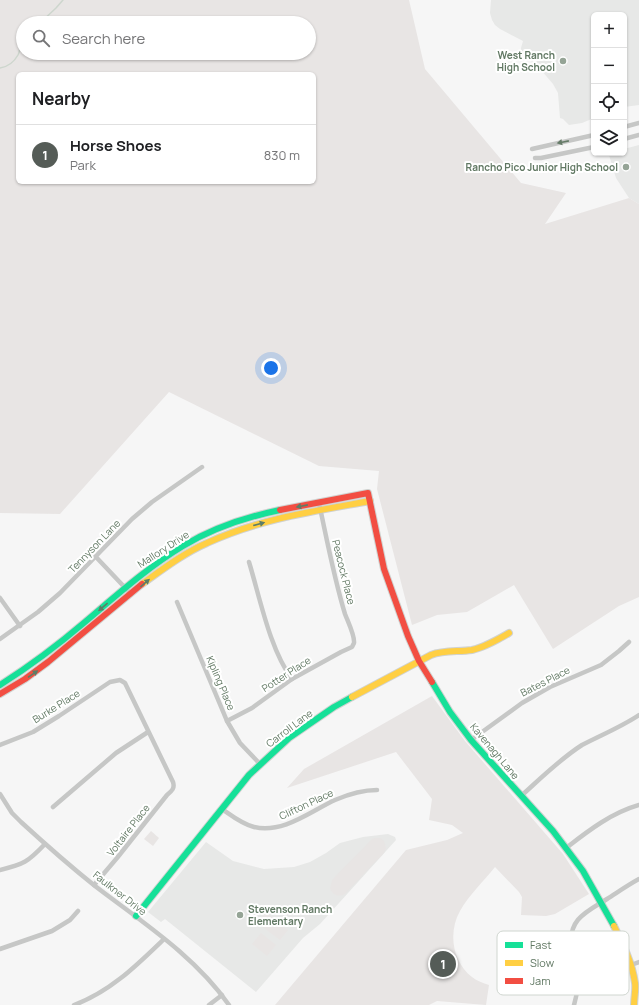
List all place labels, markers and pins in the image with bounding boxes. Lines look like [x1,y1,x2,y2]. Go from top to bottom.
place label: West Ranch High School [497,48,555,74]
marker: West Ranch High School [558,56,568,66]
place label: Rancho Pico Junior High School [466,160,618,174]
marker: Rancho Pico Junior High School [621,162,631,172]
place label: Stevenson Ranch Elementary [248,902,332,928]
marker: Stevenson Ranch Elementary [235,910,245,920]
pin: 1 [430,949,456,979]

